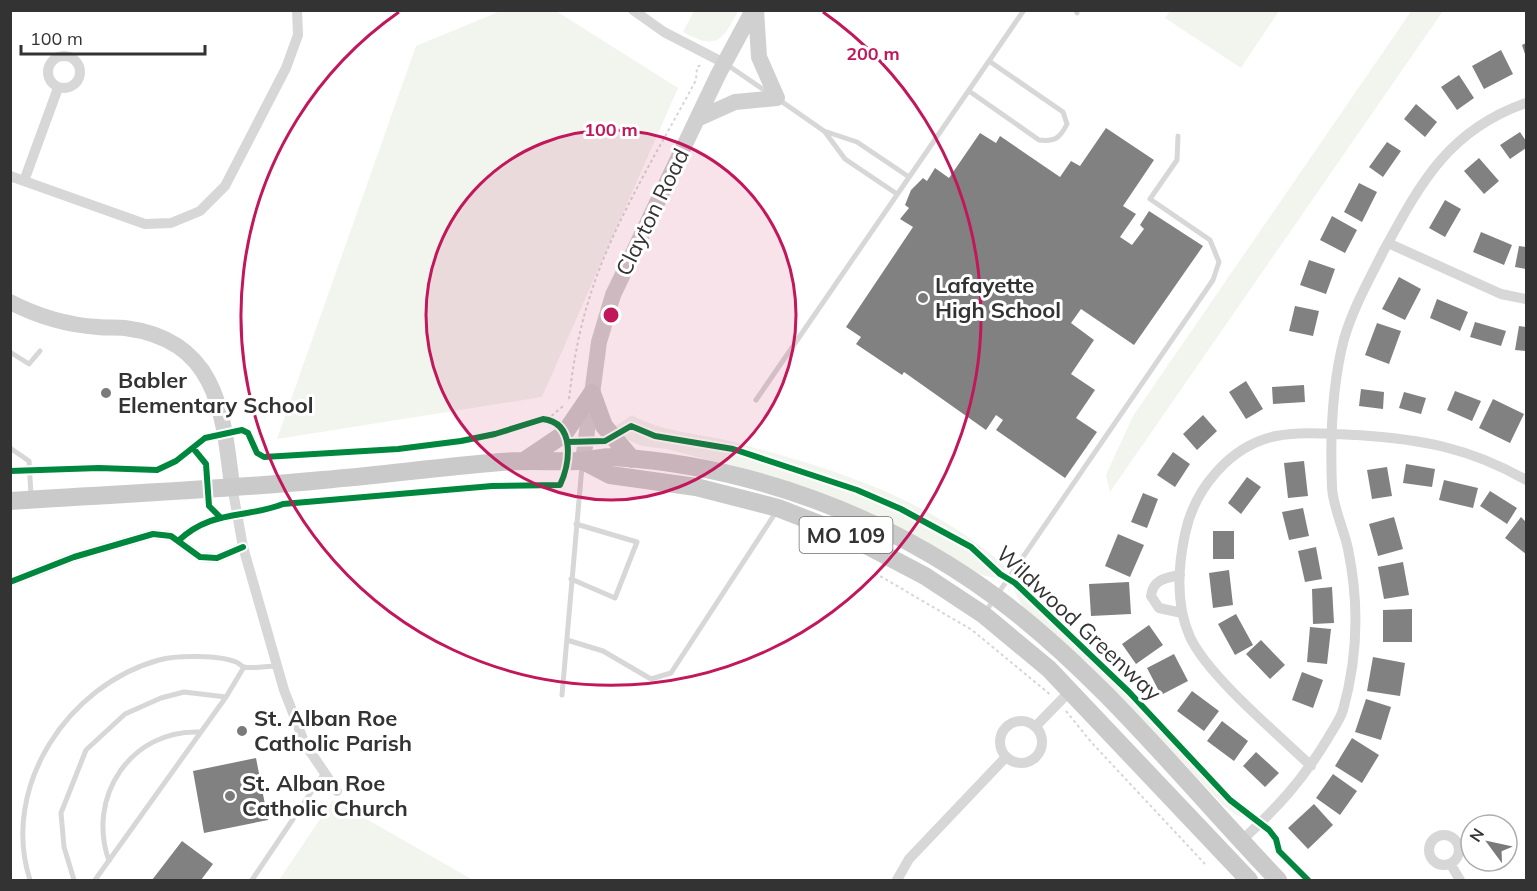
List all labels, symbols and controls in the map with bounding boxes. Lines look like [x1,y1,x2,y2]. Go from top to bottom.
scale bar [21,18,206,56]
text: 100 m [30,27,83,50]
text: 200 m [846,42,900,65]
text: 100 m [584,118,638,141]
street label: Clayton Road [609,144,695,280]
place label: Lafayette High School [935,271,1061,324]
marker: Lafayette High School [916,291,930,305]
centre of rings [601,305,621,325]
place label: Babler Elementary School [118,366,314,419]
marker: Babler Elementary School [99,386,113,400]
road number: MO 109 [800,517,892,553]
street label: Wildwood Greenway [991,539,1168,707]
place label: St. Alban Roe Catholic Parish [254,704,412,757]
marker: St. Alban Roe Catholic Parish [235,724,249,738]
place label: St. Alban Roe Catholic Church [242,769,408,822]
marker: St. Alban Roe Catholic Church [223,789,237,803]
north arrow [1459,813,1519,873]
text: N [1465,824,1488,845]

